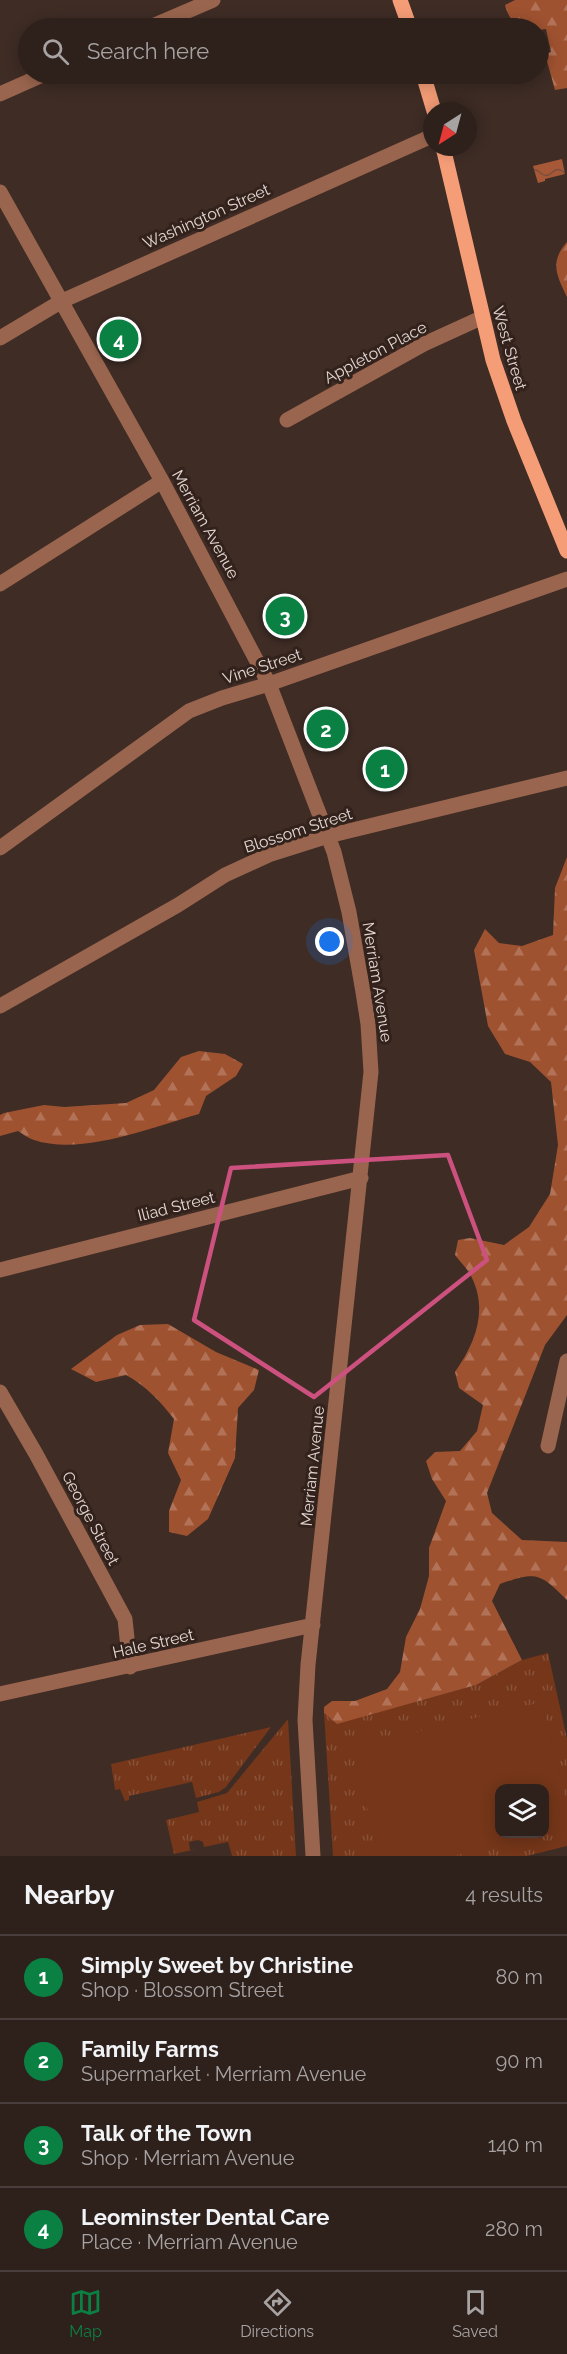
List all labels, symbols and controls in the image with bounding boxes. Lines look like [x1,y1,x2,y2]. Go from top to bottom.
search box [18,18,549,84]
icon: search [39,35,72,68]
text: Search here [87,38,209,64]
north arrow [423,102,477,156]
street label: Washington Street [140,180,273,253]
street label: West Street [488,304,531,393]
pin: 4 [100,316,138,362]
street label: Appleton Place [321,317,430,387]
street label: Merriam Avenue [168,467,243,582]
pin: 3 [266,594,304,638]
street label: Vine Street [220,645,304,688]
pin: 2 [306,706,346,752]
pin: 1 [366,746,404,792]
street label: Blossom Street [242,804,355,857]
street label: Merriam Avenue [359,921,396,1043]
your location [315,927,344,956]
street label: Iliad Street [136,1188,217,1225]
street label: Merriam Avenue [297,1405,328,1527]
street label: George Street [58,1468,124,1569]
street label: Hale Street [111,1625,196,1662]
map controls [495,1784,549,1838]
button: layers [495,1784,549,1838]
text: Nearby [24,1880,114,1910]
text: 4 results [465,1883,543,1907]
text: Simply Sweet by Christine [81,1952,353,1978]
text: 1 [39,1965,48,1989]
text: 80 m [495,1965,543,1989]
text: Shop · Blossom Street [81,1978,284,2002]
text: Family Farms [81,2036,219,2062]
text: 2 [38,2049,49,2073]
text: 90 m [496,2049,543,2073]
text: Supermarket · Merriam Avenue [81,2062,366,2086]
text: Talk of the Town [81,2120,252,2146]
text: 3 [38,2133,49,2157]
text: 140 m [488,2133,543,2157]
text: Shop · Merriam Avenue [81,2146,294,2170]
text: Leominster Dental Care [81,2204,329,2230]
text: 4 [38,2217,49,2241]
text: 280 m [485,2217,543,2241]
text: Place · Merriam Avenue [81,2230,298,2254]
tab: Map [69,2286,102,2341]
tab: Directions [240,2286,314,2341]
tab: Saved [452,2286,498,2341]

